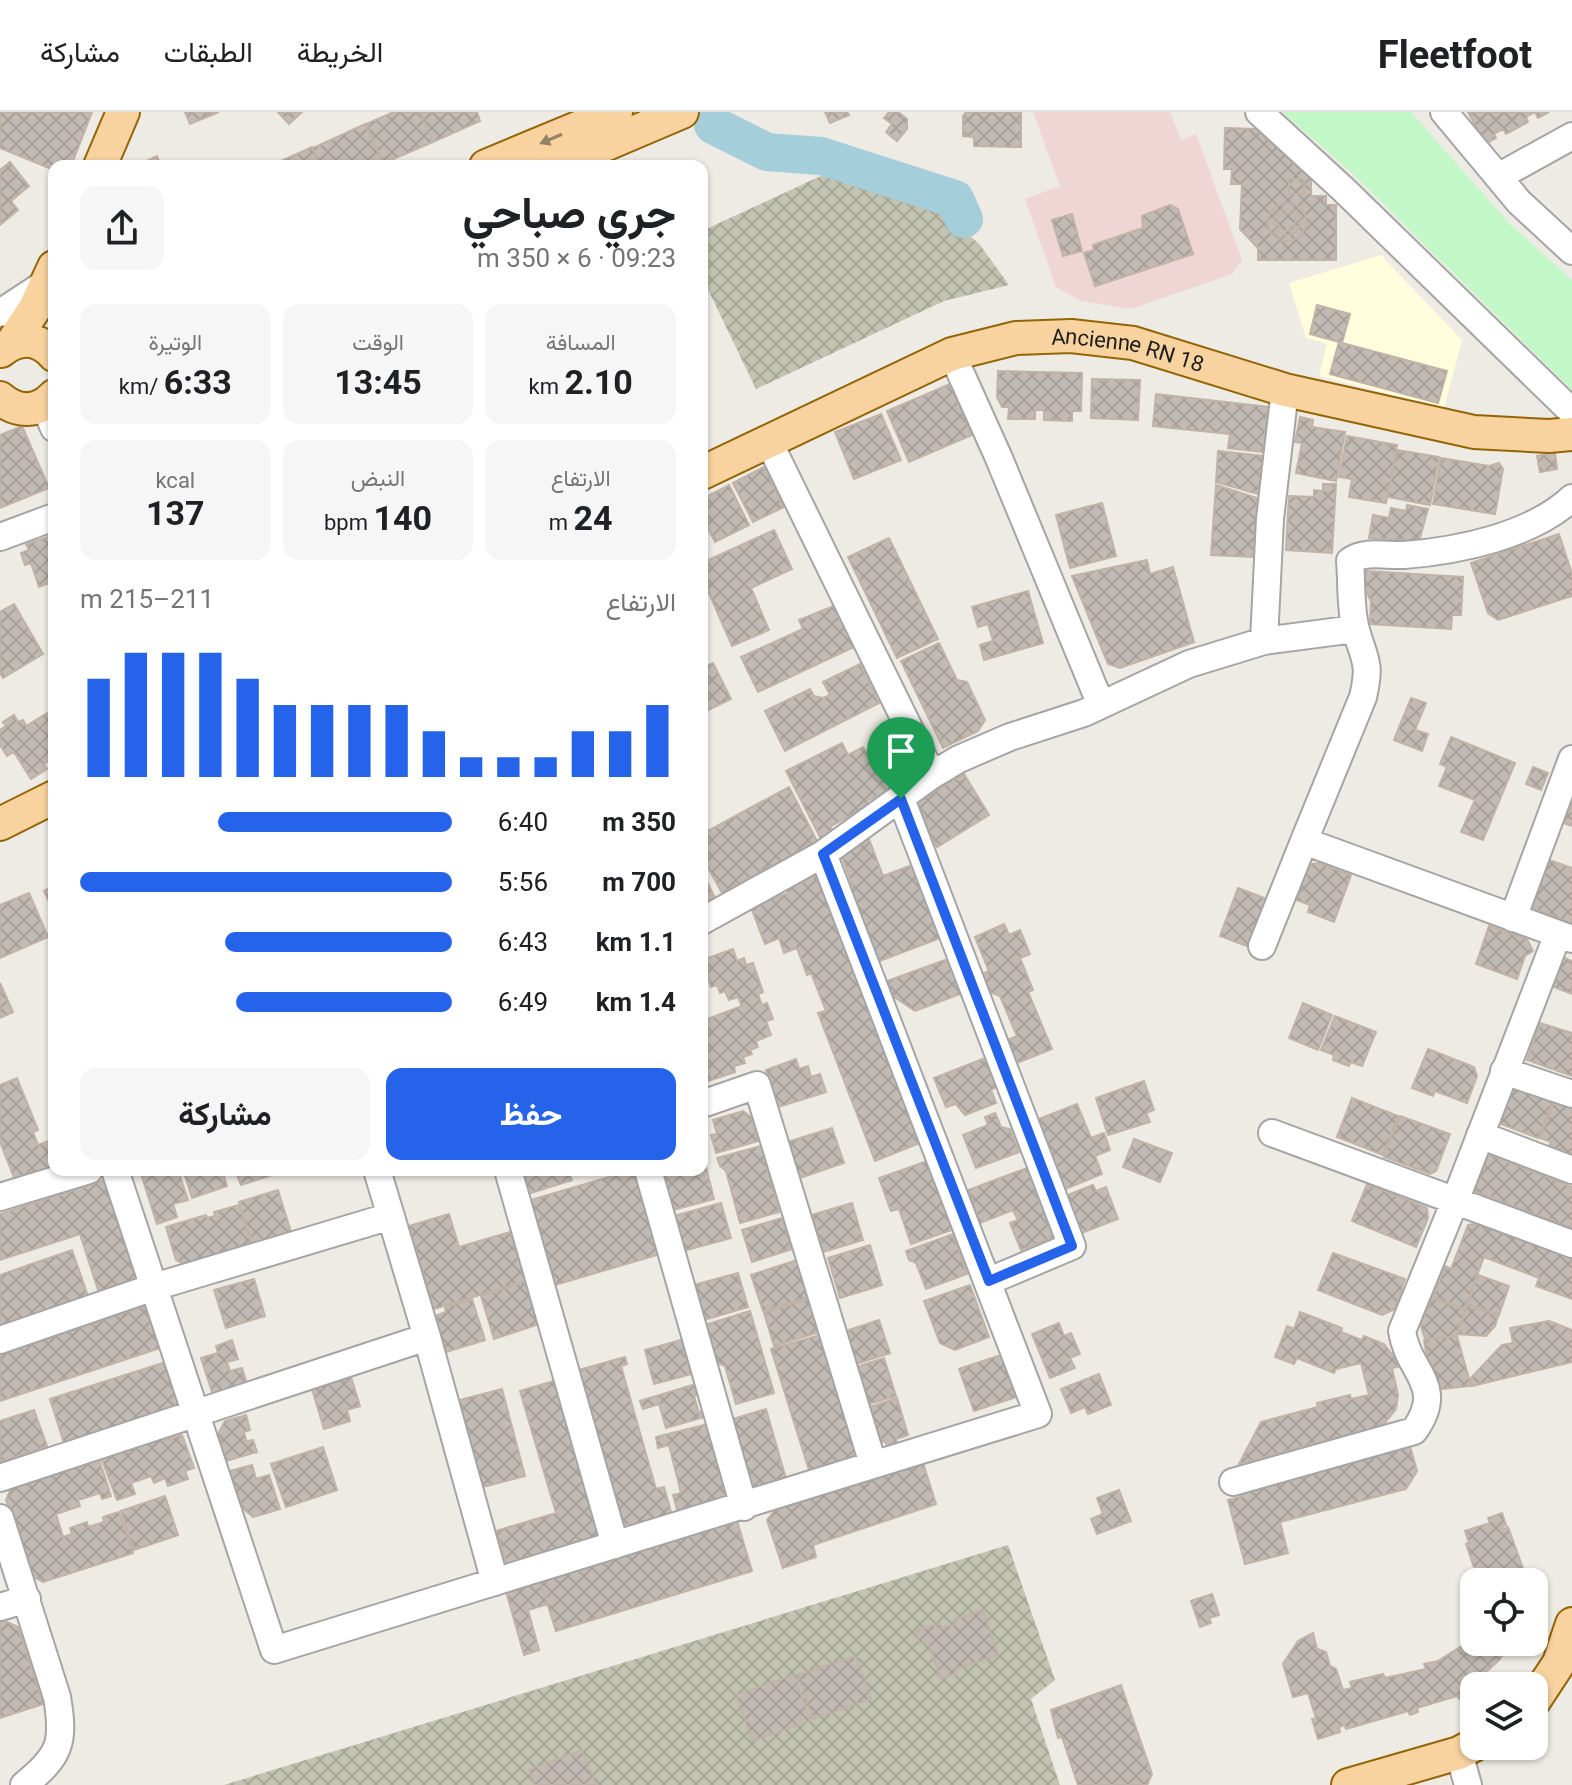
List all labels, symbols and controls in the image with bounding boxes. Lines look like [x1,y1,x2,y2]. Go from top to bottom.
text: Fleetfoot [1378,33,1532,77]
text: مشاركة [40,36,120,69]
text: الطبقات [164,36,253,69]
text: الخريطة [297,36,383,69]
one-way arrow [539,133,563,146]
button: share [80,186,164,270]
text: جري صباحي [462,187,676,239]
text: 09:23 · 6 × 350 m [477,243,676,273]
street label: Ancienne RN 18 [1051,323,1207,377]
text: الوتيرة [148,330,202,355]
text: الوقت [352,330,404,355]
text: المسافة [546,330,616,355]
text: 6:33 [164,362,232,402]
text: 13:45 [334,362,422,402]
text: 2.10 [564,362,633,402]
text: /km [119,374,164,399]
text: km [529,374,564,399]
text: النبض [351,466,405,491]
text: الارتفاع [551,466,611,491]
text: kcal [155,468,195,493]
text: 137 [146,493,205,533]
text: 140 [373,498,432,538]
text: 24 [574,498,613,538]
text: bpm [324,510,373,535]
text: m [549,510,574,535]
text: 211–215 m [80,584,214,614]
text: الارتفاع [605,587,676,617]
pin [867,717,935,799]
icon: arrive [879,729,923,773]
text: 6:40 [498,807,548,837]
text: 350 m [602,807,676,837]
text: 5:56 [498,867,548,897]
text: 700 m [602,867,676,897]
text: 6:43 [498,927,548,957]
text: 1.1 km [596,927,676,957]
text: 6:49 [498,987,548,1017]
text: 1.4 km [596,987,676,1017]
button: مشاركة [80,1068,370,1160]
button: حفظ [386,1068,676,1160]
map controls [1460,1568,1548,1760]
button: locate [1460,1568,1548,1656]
button: layers [1460,1672,1548,1760]

